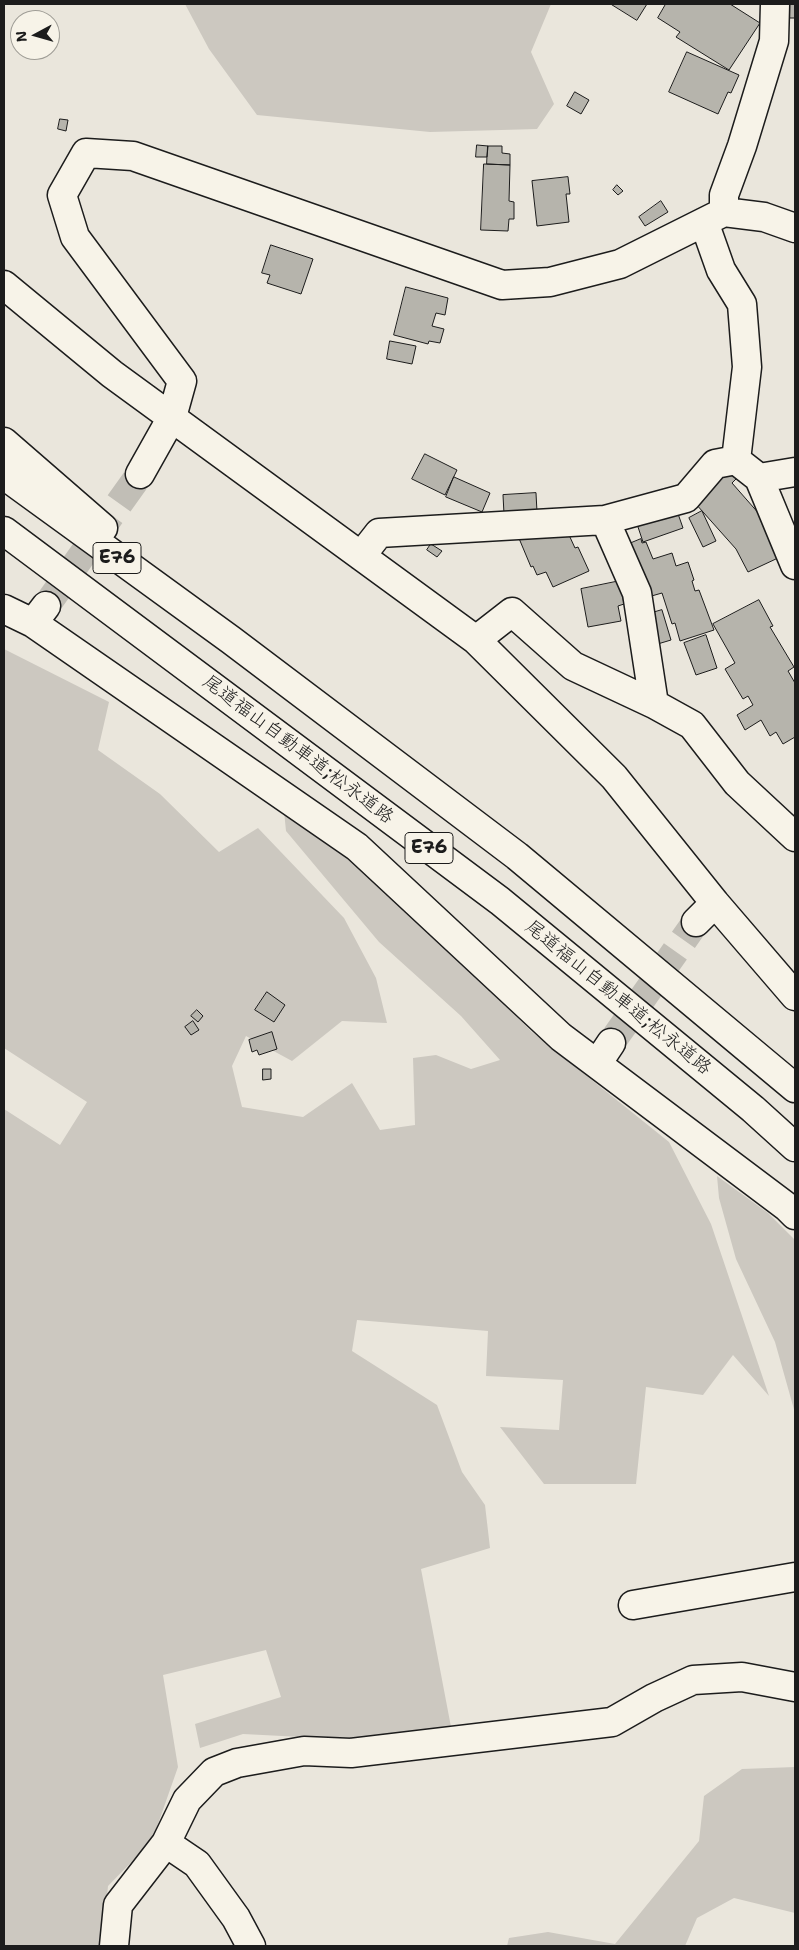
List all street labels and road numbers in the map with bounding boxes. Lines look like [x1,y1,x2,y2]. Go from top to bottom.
road number: E76 [93,542,141,574]
street label: 尾道福山自動車道;松永道路 [198,671,398,829]
road number: E76 [405,832,453,864]
street label: 尾道福山自動車道;松永道路 [520,916,716,1080]

